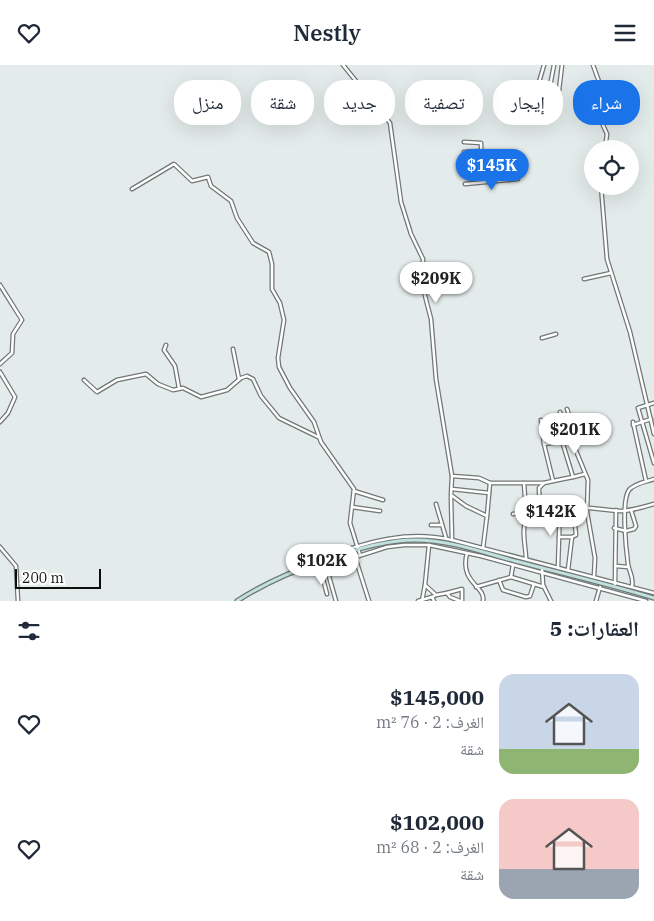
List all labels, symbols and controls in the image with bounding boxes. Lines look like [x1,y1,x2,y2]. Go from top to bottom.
text: Nestly [293,18,361,47]
icon: heart [15,19,43,47]
icon: menu [611,19,639,47]
chip: منزل [174,80,241,125]
chip: شقة [251,80,314,125]
chip: جديد [324,80,395,125]
chip: تصفية [405,80,483,125]
chip: إيجار [493,80,563,125]
chip: شراء [573,80,640,125]
map controls [584,140,639,195]
button: locate [584,140,639,195]
pin: $145K [457,149,527,191]
text: $145K [467,155,517,175]
pin: $209K [401,261,471,304]
text: $209K [411,268,461,288]
pin: $201K [540,413,610,455]
text: $201K [550,419,600,439]
pin: $142K [516,495,586,537]
text: $142K [526,501,576,521]
pin: $102K [287,543,357,586]
text: $102K [297,550,347,570]
scale bar [15,566,101,589]
text: 200 m [22,569,64,587]
text: العقارات: 5 [550,614,639,642]
icon: filters [15,617,43,645]
text: $145,000 [390,683,484,711]
icon: home [539,694,599,754]
icon: heart [15,710,43,738]
text: الغرف: 2 · 76 m² [376,712,484,732]
text: شقة [460,739,484,759]
text: $102,000 [390,808,484,836]
icon: home [539,819,599,879]
icon: heart [15,835,43,863]
text: الغرف: 2 · 68 m² [376,837,484,857]
text: شقة [460,864,484,884]

